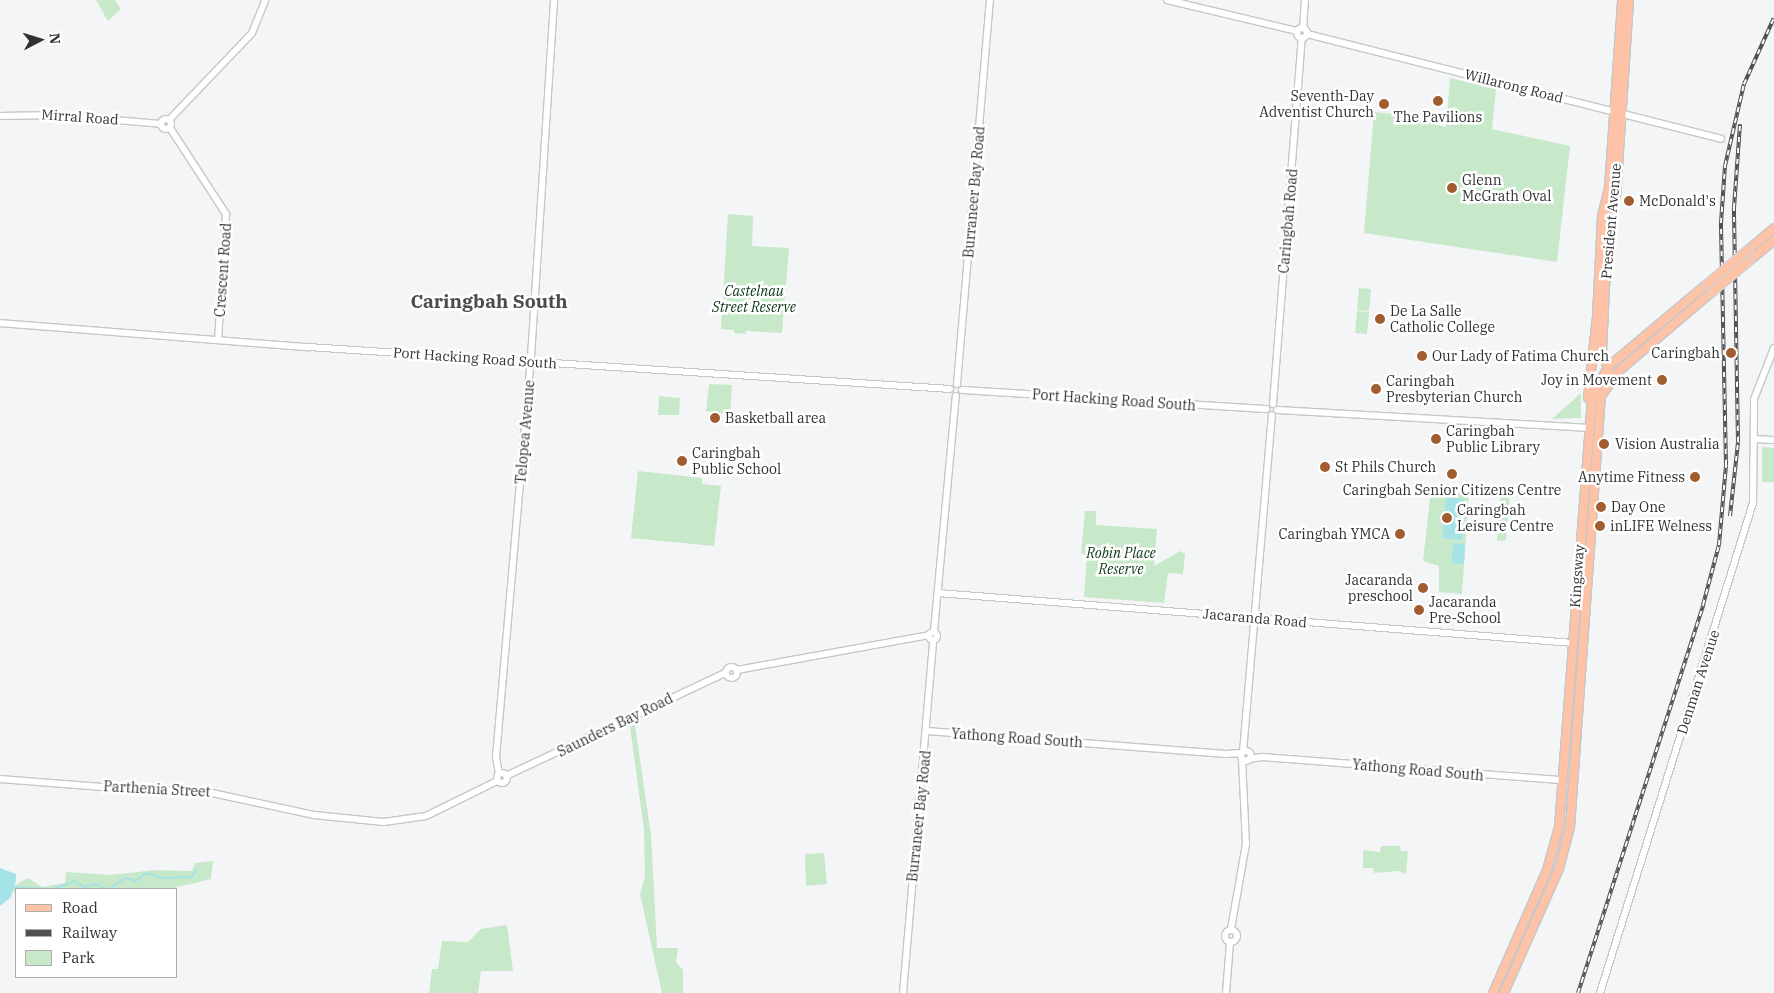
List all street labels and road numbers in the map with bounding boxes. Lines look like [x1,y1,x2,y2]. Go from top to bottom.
street label: Willarong Road [1463,66,1565,106]
street label: Mirral Road [41,106,119,128]
street label: Burraneer Bay Road [960,125,988,259]
street label: President Avenue [1598,163,1624,279]
street label: Caringbah Road [1275,168,1301,274]
street label: Crescent Road [211,222,235,318]
street label: Port Hacking Road South [392,344,558,372]
street label: Telopea Avenue [512,379,538,485]
street label: Port Hacking Road South [1031,386,1197,414]
street label: Kingsway [1566,544,1588,608]
street label: Jacaranda Road [1202,605,1308,631]
street label: Denman Avenue [1673,628,1723,736]
street label: Saunders Bay Road [554,690,676,760]
street label: Yathong Road South [951,725,1083,751]
street label: Burraneer Bay Road [904,749,934,883]
street label: Yathong Road South [1352,756,1484,784]
street label: Parthenia Street [103,778,211,800]

